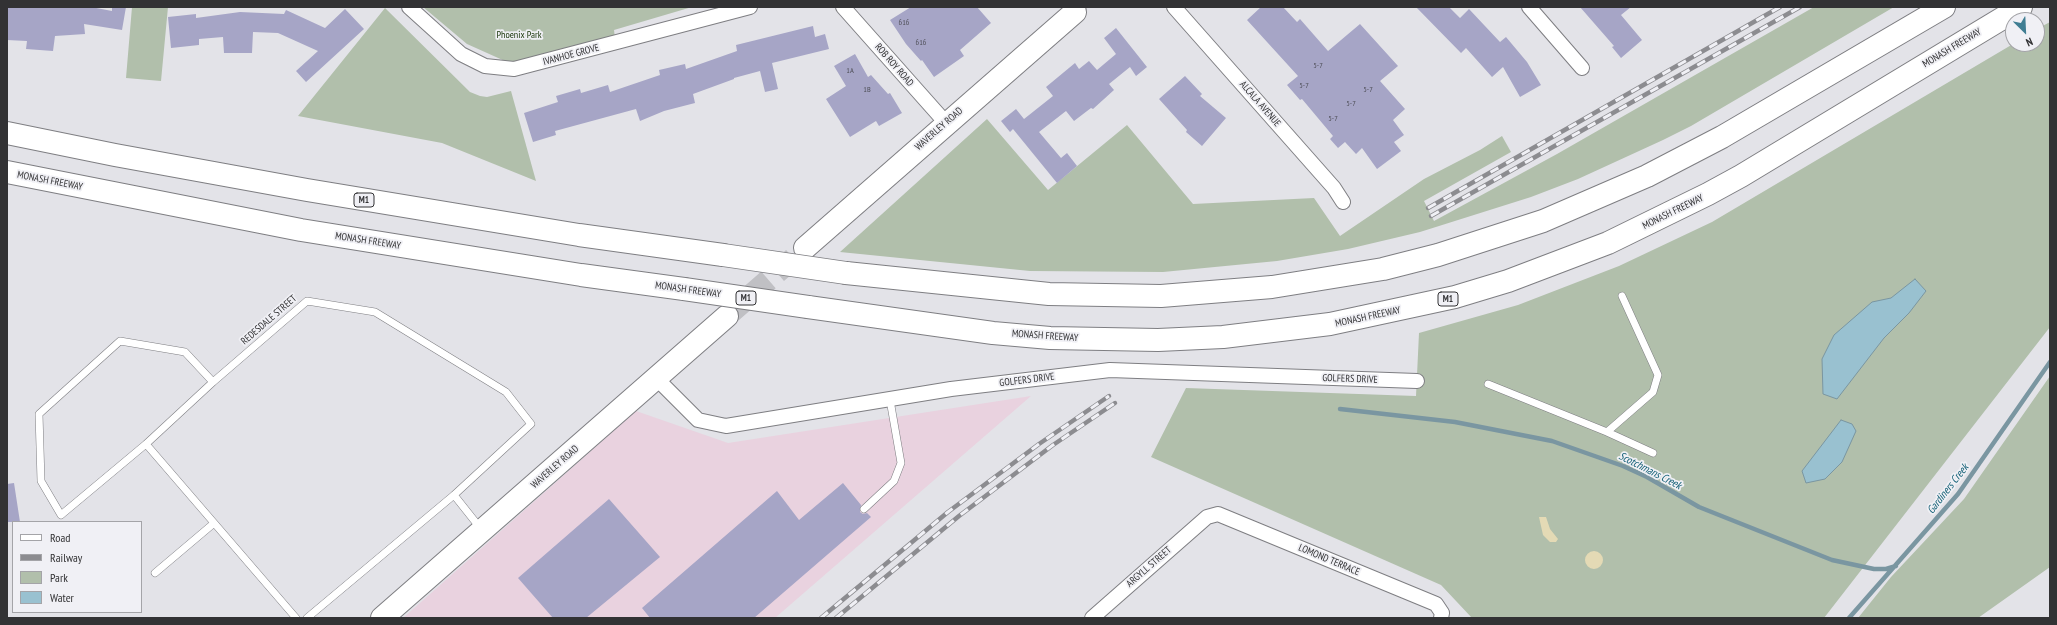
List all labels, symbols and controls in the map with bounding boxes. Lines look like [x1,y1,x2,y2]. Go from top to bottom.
north arrow [2005,12,2045,52]
house number: 616 [899,18,909,28]
street label: MONASH FREEWAY [1920,26,1984,70]
park label: Phoenix Park [496,29,542,41]
text: N [2024,34,2035,50]
house number: 616 [916,38,926,48]
street label: ROB ROY ROAD [872,41,916,89]
street label: IVANHOE GROVE [542,42,600,68]
house number: 5-7 [1313,61,1323,71]
house number: 1A [846,66,854,76]
street label: ALCALA AVENUE [1237,79,1283,129]
house number: 5-7 [1299,81,1309,91]
house number: 1B [863,85,871,95]
house number: 5-7 [1363,85,1373,95]
house number: 5-7 [1346,99,1356,109]
street label: WAVERLEY ROAD [913,105,965,153]
house number: 5-7 [1328,114,1338,124]
street label: MONASH FREEWAY [16,169,84,193]
street label: MONASH FREEWAY [1641,192,1705,232]
road number: M1 [354,193,374,207]
street label: MONASH FREEWAY [334,230,402,252]
street label: MONASH FREEWAY [654,279,722,301]
road number: M1 [736,291,756,305]
road number: M1 [1438,292,1458,306]
street label: REDESDALE STREET [239,293,299,347]
street label: MONASH FREEWAY [1334,304,1402,330]
street label: MONASH FREEWAY [1011,328,1079,344]
street label: GOLFERS DRIVE [999,371,1055,389]
street label: GOLFERS DRIVE [1322,372,1378,386]
street label: WAVERLEY ROAD [529,443,581,491]
water label: Scotchmans Creek [1616,450,1684,492]
water label: Gardiners Creek [1924,461,1972,517]
legend [12,521,142,613]
text: Road [50,530,70,545]
street label: LOMOND TERRACE [1297,542,1361,578]
street label: ARGYLL STREET [1124,544,1174,590]
text: Railway [50,550,82,565]
text: Park [50,570,68,585]
text: Water [50,590,74,605]

